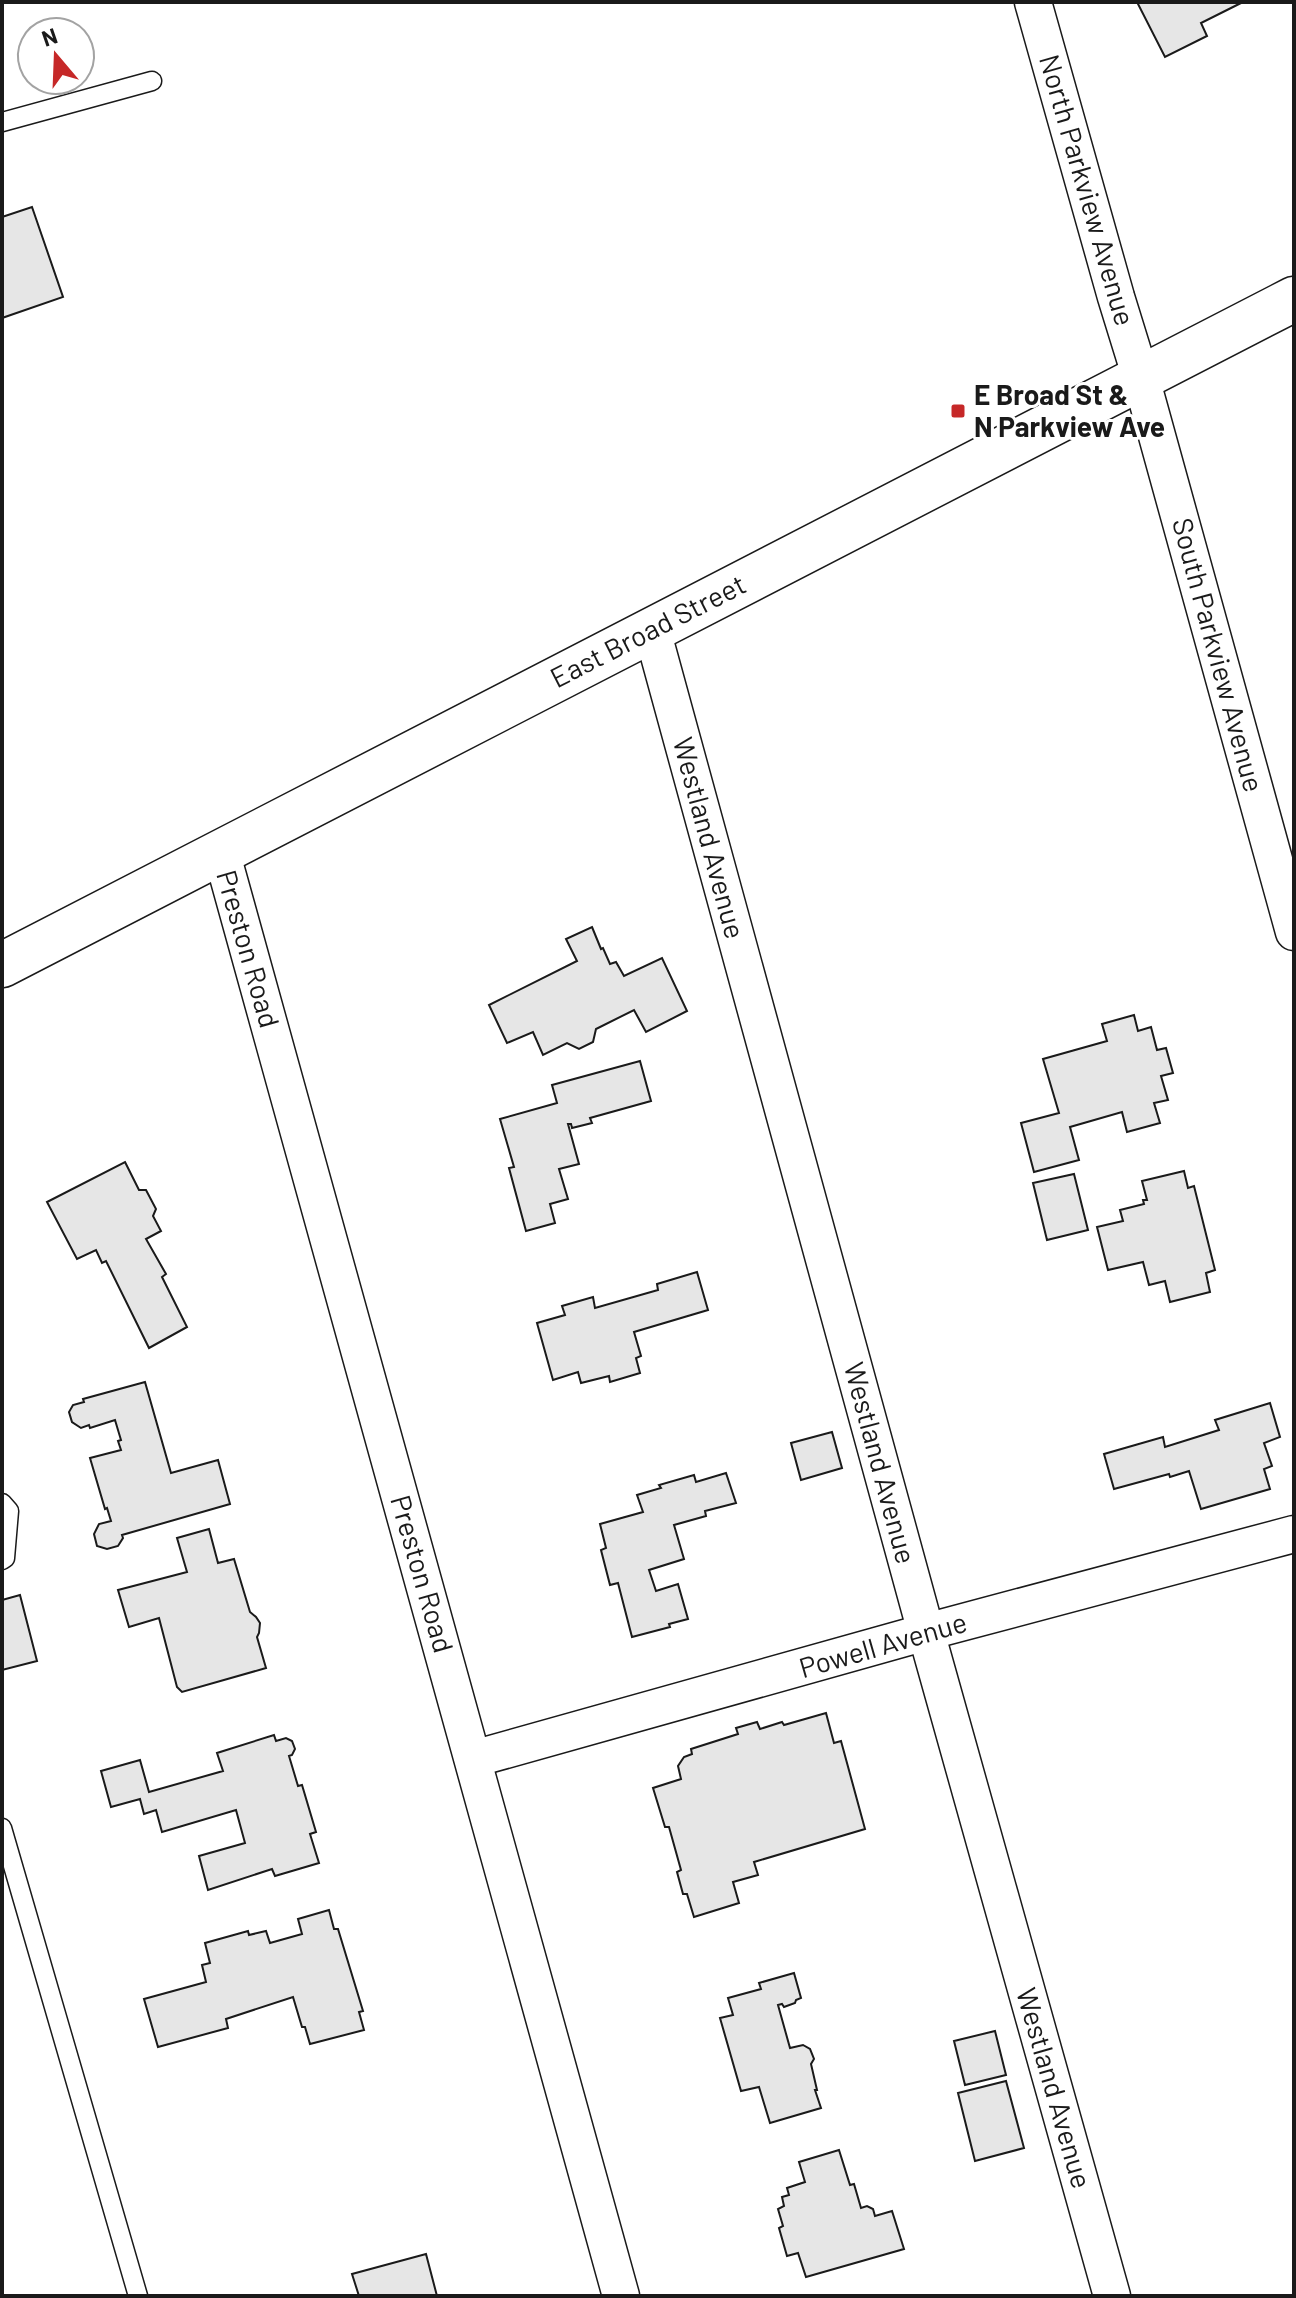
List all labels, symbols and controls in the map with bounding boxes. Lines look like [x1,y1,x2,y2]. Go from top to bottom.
north arrow [16,16,96,96]
text: N [38,21,60,51]
street label: North Parkview Avenue [1033,50,1143,329]
place label: E Broad St & N Parkview Ave [974,377,1165,443]
marker: E Broad St & N Parkview Ave [949,402,967,420]
street label: South Parkview Avenue [1166,514,1272,795]
street label: East Broad Street [544,566,751,694]
street label: Westland Avenue [667,733,753,942]
street label: Preston Road [210,866,288,1031]
street label: Westland Avenue [838,1358,924,1567]
street label: Preston Road [384,1491,462,1656]
street label: Powell Avenue [795,1604,970,1684]
street label: Westland Avenue [1010,1984,1100,2192]

